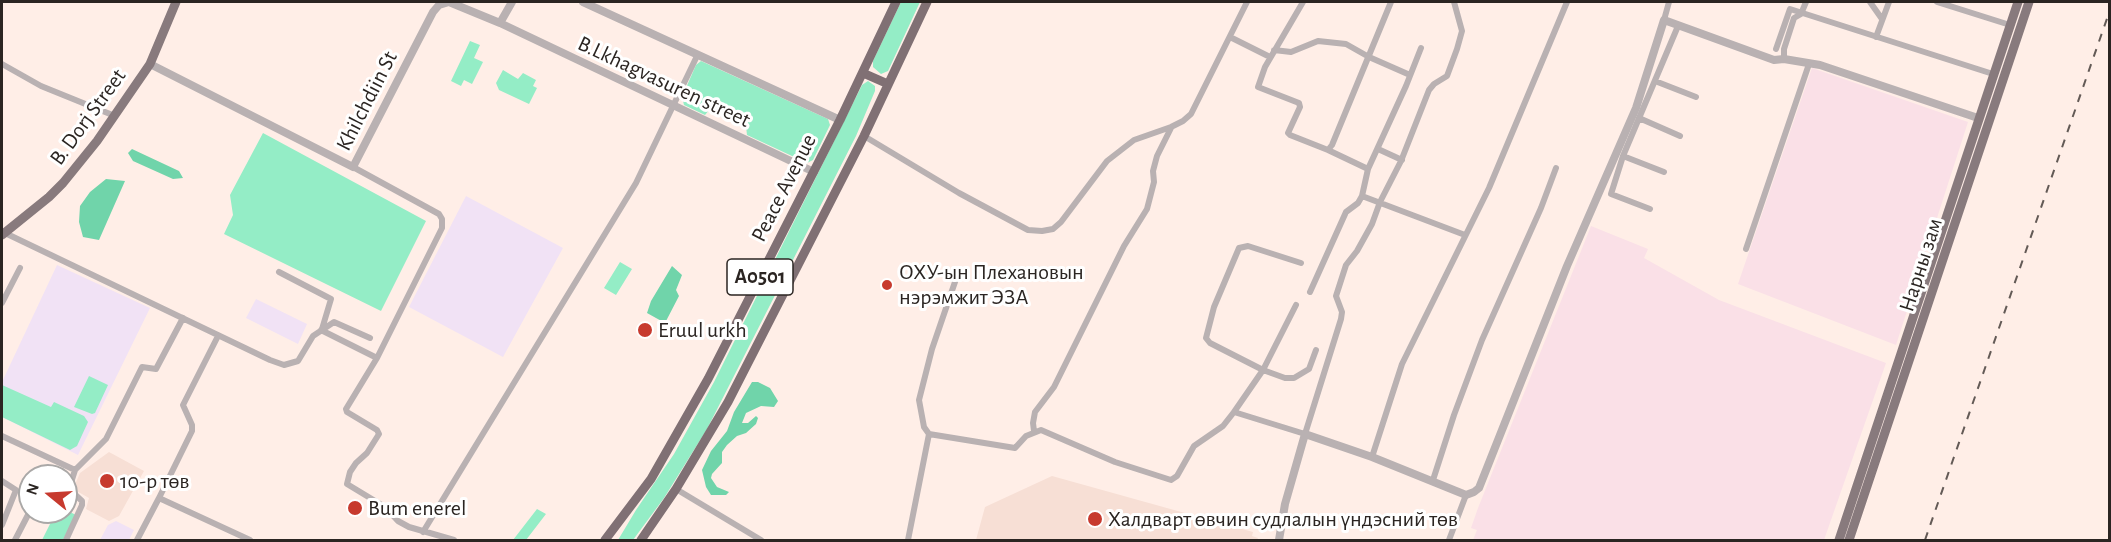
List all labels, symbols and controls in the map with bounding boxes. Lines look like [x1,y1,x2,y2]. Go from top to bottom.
street label: B.Lkhagvasuren street [573,30,755,134]
street label: Khilchdiin St [331,47,403,155]
street label: B. Dorj Street [44,64,132,170]
street label: Peace Avenue [746,130,822,246]
street label: Нарны зам [1893,215,1949,315]
road number: A0501 [727,259,793,295]
place label: ОХУ-ын Плехановын нэрэмжит ЭЗА [899,259,1084,310]
marker: ОХУ-ын Плехановын нэрэмжит ЭЗА [880,278,894,292]
place label: Eruul urkh [658,317,747,343]
marker: Eruul urkh [636,321,654,339]
north arrow [18,464,78,524]
place label: 10-р төв [120,468,189,494]
marker: 10-р төв [98,472,116,490]
text: N [23,481,42,497]
place label: Bum enerel [368,495,466,521]
marker: Bum enerel [346,499,364,517]
place label: Халдварт өвчин судлалын үндэсний төв [1108,506,1458,532]
marker: Халдварт өвчин судлалын үндэсний төв [1086,510,1104,528]

